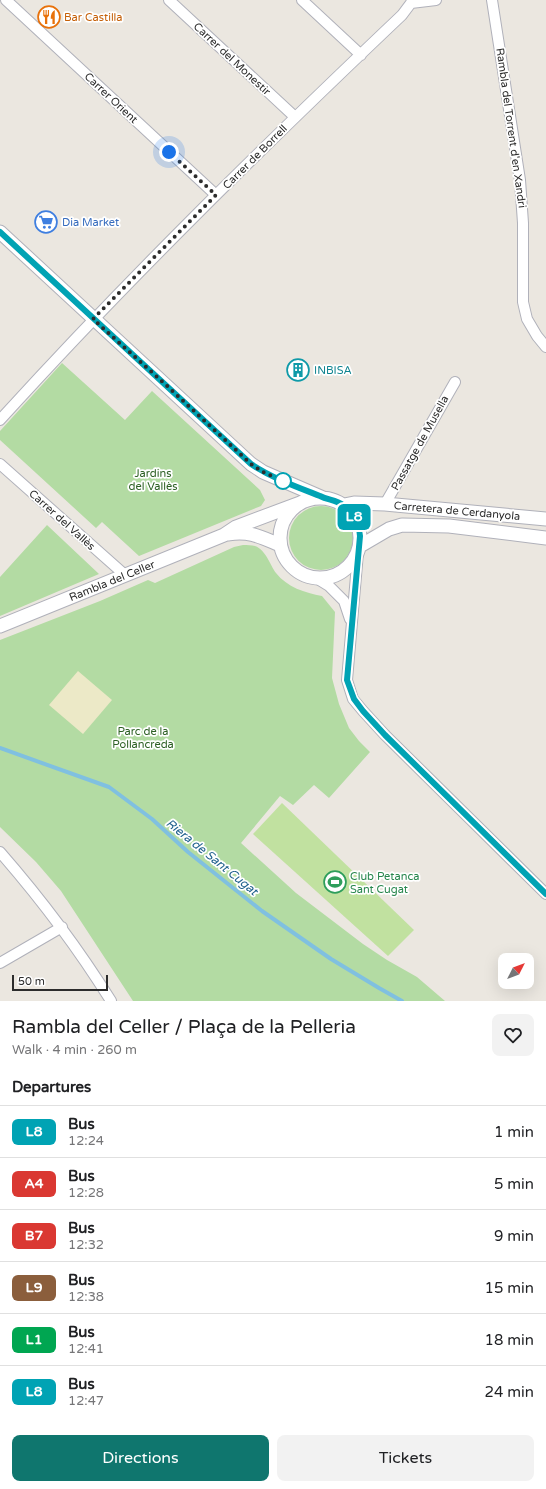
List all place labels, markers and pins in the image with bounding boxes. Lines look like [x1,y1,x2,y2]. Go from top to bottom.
restaurant icon: Bar Castilla [36,4,62,30]
place label: Bar Castilla [64,11,123,24]
supermarket icon: Dia Market [33,209,59,235]
place label: Dia Market [62,216,119,229]
building icon: INBISA [285,357,311,383]
place label: INBISA [314,364,352,377]
unlabelled marker [274,472,292,490]
sports icon: Club Petanca Sant Cugat [322,869,348,895]
place label: Club Petanca Sant Cugat [350,870,419,896]

